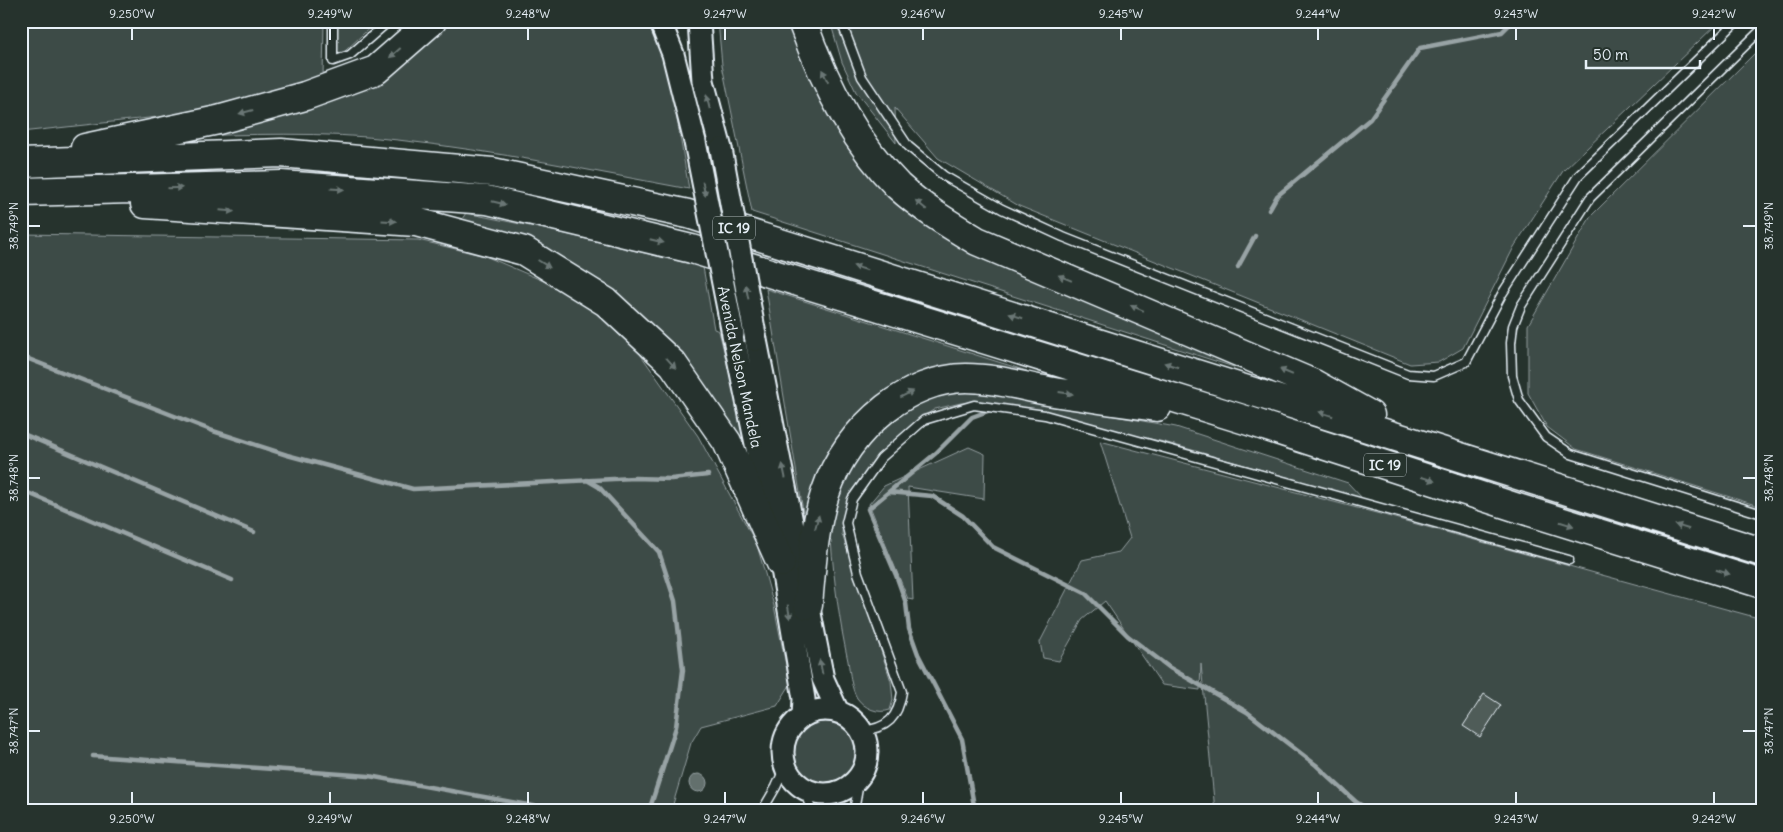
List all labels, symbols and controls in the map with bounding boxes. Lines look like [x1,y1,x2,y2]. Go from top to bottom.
text: 9.250°W [109,6,155,21]
text: 9.249°W [308,6,352,21]
text: 9.248°W [506,6,550,21]
text: 9.247°W [703,6,747,21]
text: 9.246°W [901,6,945,21]
text: 9.245°W [1099,6,1143,21]
text: 9.244°W [1296,6,1340,21]
text: 9.243°W [1494,6,1538,21]
text: 9.242°W [1692,6,1736,21]
scale bar [1586,38,1699,70]
text: 50 m [1593,45,1628,64]
one-way arrow [389,48,402,59]
one-way arrow [821,68,829,83]
one-way arrow [704,94,712,109]
one-way arrow [238,109,253,117]
one-way arrow [701,182,709,198]
one-way arrow [167,183,183,191]
one-way arrow [330,185,346,193]
one-way arrow [492,199,507,207]
one-way arrow [915,199,928,210]
text: 38.749°N [6,202,21,250]
text: 38.749°N [1761,202,1776,250]
one-way arrow [219,207,235,215]
one-way arrow [381,217,397,225]
road number: IC 19 [713,217,755,240]
one-way arrow [649,237,664,245]
one-way arrow [538,259,551,268]
one-way arrow [853,263,868,271]
one-way arrow [1057,274,1072,282]
street label: Avenida Nelson Mandela [714,284,767,450]
one-way arrow [743,284,751,300]
one-way arrow [1130,304,1144,312]
one-way arrow [1008,312,1023,320]
one-way arrow [665,357,677,369]
one-way arrow [1163,361,1178,368]
one-way arrow [1279,368,1293,376]
one-way arrow [900,390,915,398]
one-way arrow [1058,390,1074,398]
one-way arrow [1318,409,1333,417]
text: 38.748°N [6,454,21,502]
road number: IC 19 [1364,454,1406,476]
text: 38.748°N [1761,454,1776,502]
one-way arrow [779,463,787,479]
one-way arrow [1421,475,1436,483]
one-way arrow [813,515,821,530]
one-way arrow [1560,520,1575,528]
one-way arrow [1674,523,1689,531]
one-way arrow [1715,568,1730,576]
one-way arrow [785,604,793,620]
one-way arrow [816,658,824,674]
text: 38.747°N [6,708,21,754]
text: 38.747°N [1761,708,1776,754]
text: 9.250°W [109,811,155,826]
text: 9.249°W [308,811,352,826]
text: 9.248°W [506,811,550,826]
text: 9.247°W [703,811,747,826]
text: 9.246°W [901,811,945,826]
text: 9.245°W [1099,811,1143,826]
text: 9.244°W [1296,811,1340,826]
text: 9.243°W [1494,811,1538,826]
text: 9.242°W [1692,811,1736,826]

